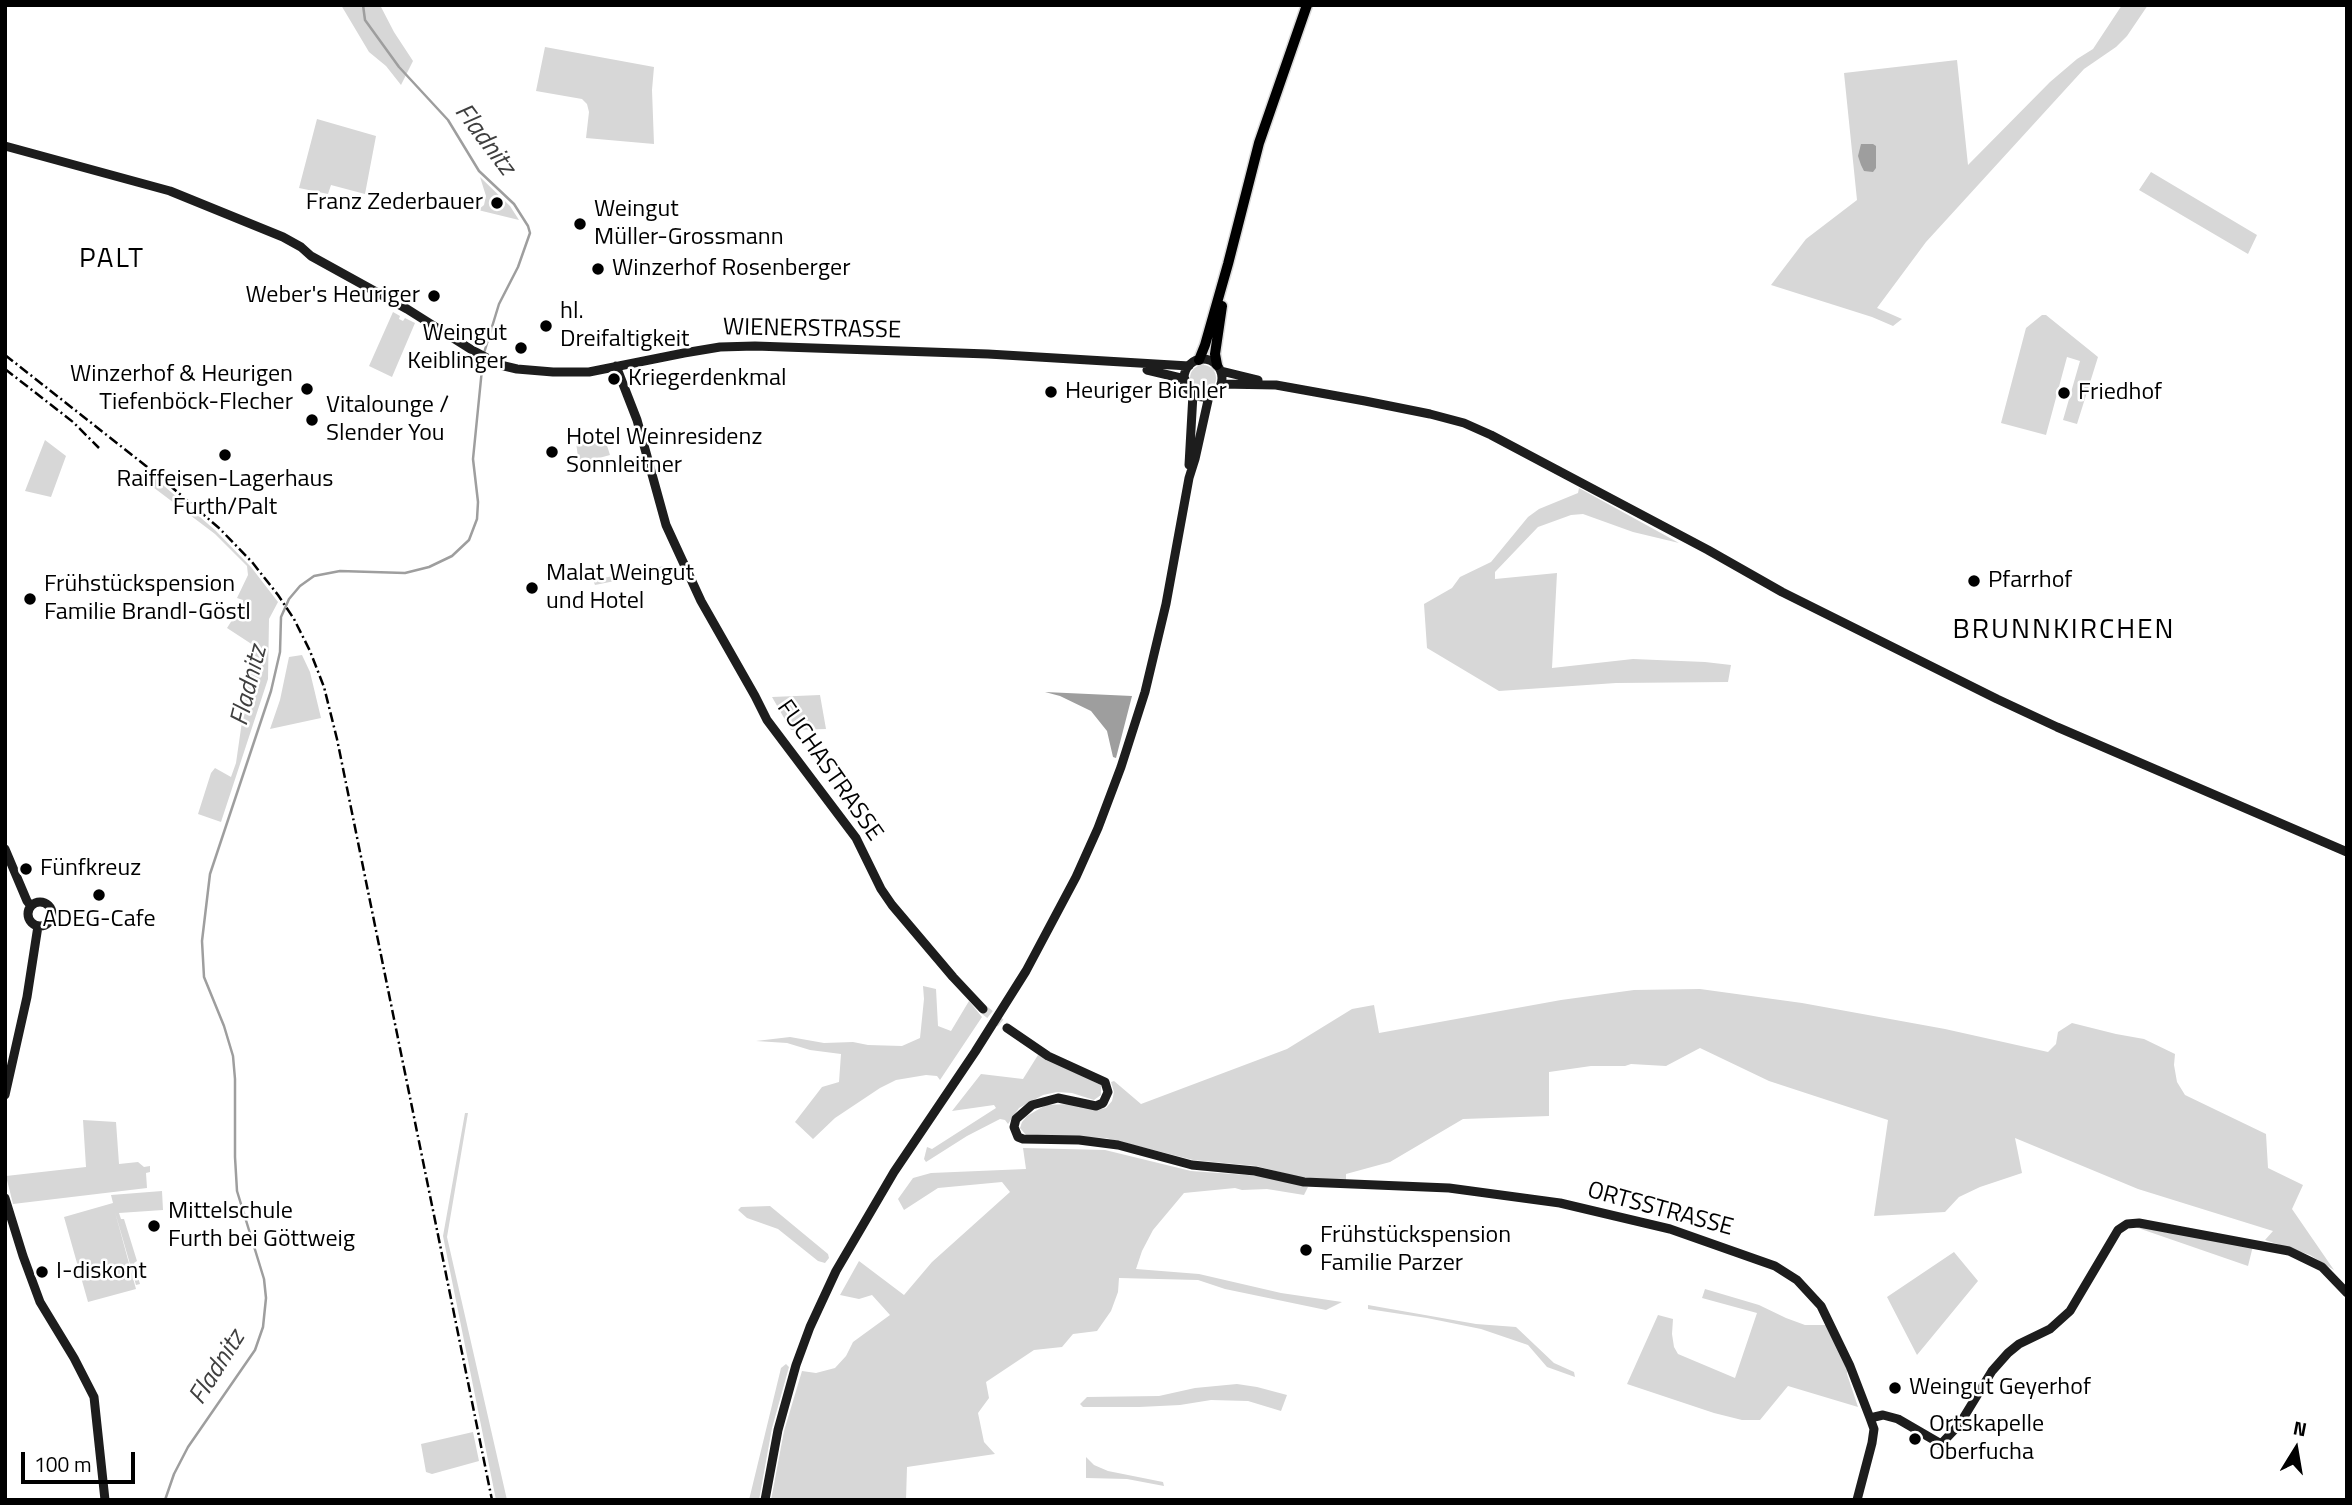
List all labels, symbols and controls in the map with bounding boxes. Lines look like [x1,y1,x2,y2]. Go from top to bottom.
water label: Fladnitz [447,98,521,182]
place label: Franz Zederbauer [306,189,483,217]
marker: Franz Zederbauer [489,195,505,211]
place label: Weingut Müller-Grossmann [594,196,784,252]
marker: Weingut Müller-Grossmann [572,216,588,232]
district label: PALT [80,243,144,277]
place label: Winzerhof Rosenberger [612,255,851,283]
marker: Winzerhof Rosenberger [590,261,606,277]
place label: Weber's Heuriger [245,282,420,310]
marker: Weber's Heuriger [426,288,442,304]
place label: hl. Dreifaltigkeit [560,298,689,354]
street label: WIENERSTRASSE [723,314,901,346]
marker: hl. Dreifaltigkeit [538,318,554,334]
place label: Weingut Keiblinger [407,320,507,376]
marker: Weingut Keiblinger [513,340,529,356]
place label: Winzerhof & Heurigen Tiefenböck-Flecher [70,361,293,417]
place label: Kriegerdenkmal [628,365,787,393]
marker: Kriegerdenkmal [606,371,622,387]
place label: Heuriger Bichler [1065,378,1227,406]
place label: Friedhof [2078,379,2162,407]
marker: Winzerhof & Heurigen Tiefenböck-Flecher [299,381,315,397]
marker: Heuriger Bichler [1043,384,1059,400]
marker: Friedhof [2056,385,2072,401]
place label: Vitalounge / Slender You [326,392,449,448]
marker: Vitalounge / Slender You [304,412,320,428]
place label: Hotel Weinresidenz Sonnleitner [566,424,762,480]
marker: Hotel Weinresidenz Sonnleitner [544,444,560,460]
marker: Raiffeisen-Lagerhaus Furth/Palt [217,447,233,463]
place label: Raiffeisen-Lagerhaus Furth/Palt [117,466,333,522]
place label: Malat Weingut und Hotel [546,560,694,616]
place label: Pfarrhof [1988,567,2072,595]
place label: Frühstückspension Familie Brandl-Göstl [44,571,251,627]
marker: Pfarrhof [1966,573,1982,589]
marker: Malat Weingut und Hotel [524,580,540,596]
marker: Frühstückspension Familie Brandl-Göstl [22,591,38,607]
district label: BRUNNKIRCHEN [1954,614,2174,648]
water label: Fladnitz [225,643,275,729]
street label: FUCHASTRASSE [770,695,888,847]
place label: Fünfkreuz [40,855,141,883]
marker: Fünfkreuz [18,861,34,877]
marker: ADEG-Cafe [91,887,107,903]
place label: ADEG-Cafe [42,906,156,934]
street label: ORTSSTRASSE [1584,1177,1736,1243]
place label: Mittelschule Furth bei Göttweig [168,1198,355,1254]
marker: Mittelschule Furth bei Göttweig [146,1218,162,1234]
place label: Frühstückspension Familie Parzer [1320,1222,1511,1278]
marker: Frühstückspension Familie Parzer [1298,1242,1314,1258]
place label: I-diskont [56,1258,147,1286]
marker: I-diskont [34,1264,50,1280]
water label: Fladnitz [183,1325,253,1411]
place label: Weingut Geyerhof [1909,1374,2091,1402]
marker: Weingut Geyerhof [1887,1380,1903,1396]
place label: Ortskapelle Oberfucha [1929,1411,2044,1467]
text: N [2291,1412,2309,1443]
north arrow [2261,1414,2331,1484]
marker: Ortskapelle Oberfucha [1907,1431,1923,1447]
scale bar [24,1438,138,1482]
text: 100 m [34,1448,91,1480]

